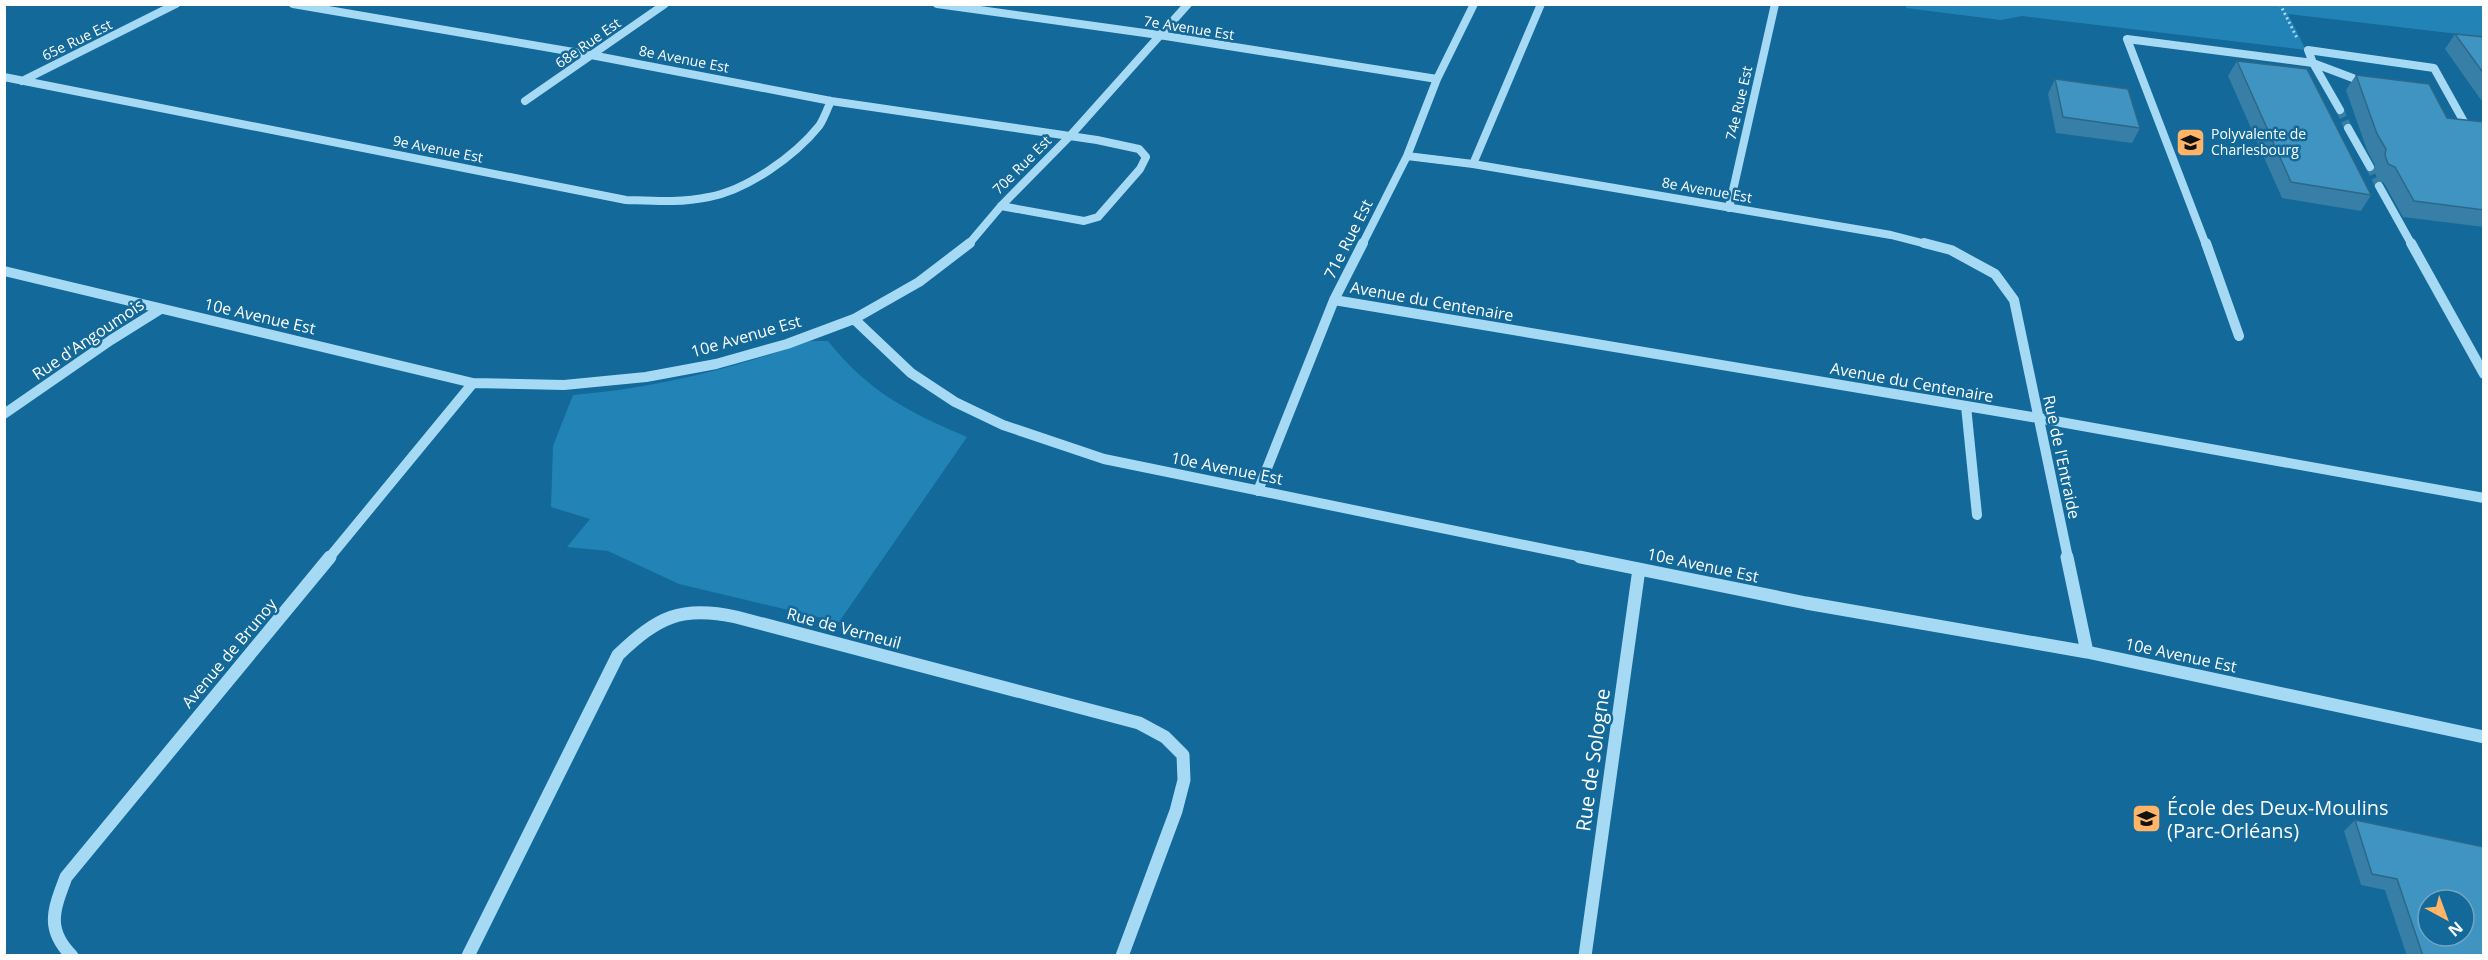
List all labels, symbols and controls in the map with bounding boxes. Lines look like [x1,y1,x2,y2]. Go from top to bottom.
street label: 7e Avenue Est [1142,11,1236,44]
street label: 68e Rue Est [551,13,624,72]
street label: 65e Rue Est [39,14,115,65]
street label: 8e Avenue Est [637,40,731,77]
street label: 74e Rue Est [1721,64,1756,142]
place label: Polyvalente de Charlesbourg [2211,124,2306,159]
school or university icon: Polyvalente de Charlesbourg [2174,126,2206,158]
street label: 9e Avenue Est [391,130,485,167]
street label: 70e Rue Est [988,131,1055,198]
street label: 8e Avenue Est [1660,172,1754,207]
street label: 71e Rue Est [1319,195,1378,283]
street label: Avenue du Centenaire [1349,276,1515,326]
street label: Rue d'Angoumois [28,293,148,385]
street label: 10e Avenue Est [202,293,318,340]
street label: 10e Avenue Est [688,310,804,362]
street label: Avenue du Centenaire [1829,357,1995,407]
street label: Rue de l'Entraide [2038,393,2086,521]
street label: 10e Avenue Est [1169,446,1285,490]
street label: 10e Avenue Est [1645,542,1761,588]
street label: Avenue de Brunoy [177,593,282,713]
street label: Rue de Verneuil [784,602,904,654]
street label: 10e Avenue Est [2123,632,2239,678]
street label: Rue de Sologne [1569,687,1616,833]
place label: École des Deux-Moulins (Parc-Orléans) [2167,794,2388,844]
school or university icon: École des Deux-Moulins (Parc-Orléans) [2130,803,2162,835]
north arrow [2416,888,2476,948]
text: N [2444,917,2468,942]

